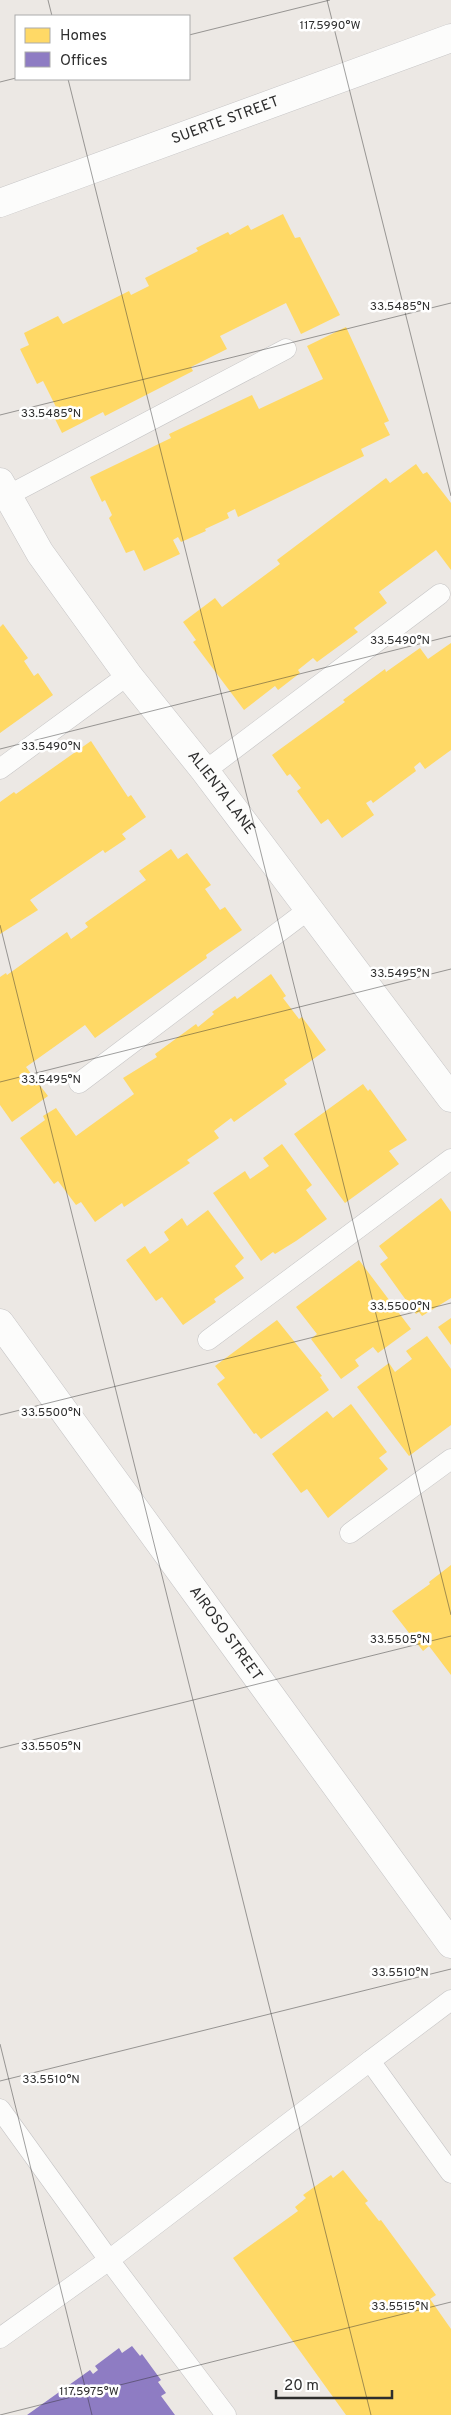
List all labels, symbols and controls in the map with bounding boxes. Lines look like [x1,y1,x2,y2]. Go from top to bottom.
legend [15,15,190,80]
text: 117.5990°W [300,18,360,34]
text: Homes [60,27,107,46]
text: Offices [60,52,107,71]
street label: SUERTE STREET [169,92,282,149]
text: 33.5485°N [370,299,430,315]
text: 33.5485°N [21,406,81,422]
text: 33.5490°N [370,633,430,649]
text: 33.5490°N [21,739,81,755]
street label: ALIENTA LANE [183,747,259,838]
text: 33.5495°N [370,966,430,982]
text: 33.5495°N [21,1072,81,1088]
text: 33.5500°N [370,1299,430,1315]
text: 33.5500°N [21,1405,81,1421]
street label: AIROSO STREET [185,1583,266,1685]
text: 33.5505°N [370,1632,430,1648]
text: 33.5505°N [21,1739,81,1755]
text: 33.5510°N [371,1965,429,1981]
text: 33.5510°N [22,2072,80,2088]
text: 33.5515°N [371,2299,429,2315]
scale bar [276,2368,392,2400]
text: 20 m [284,2377,319,2396]
text: 117.5975°W [59,2384,119,2400]

